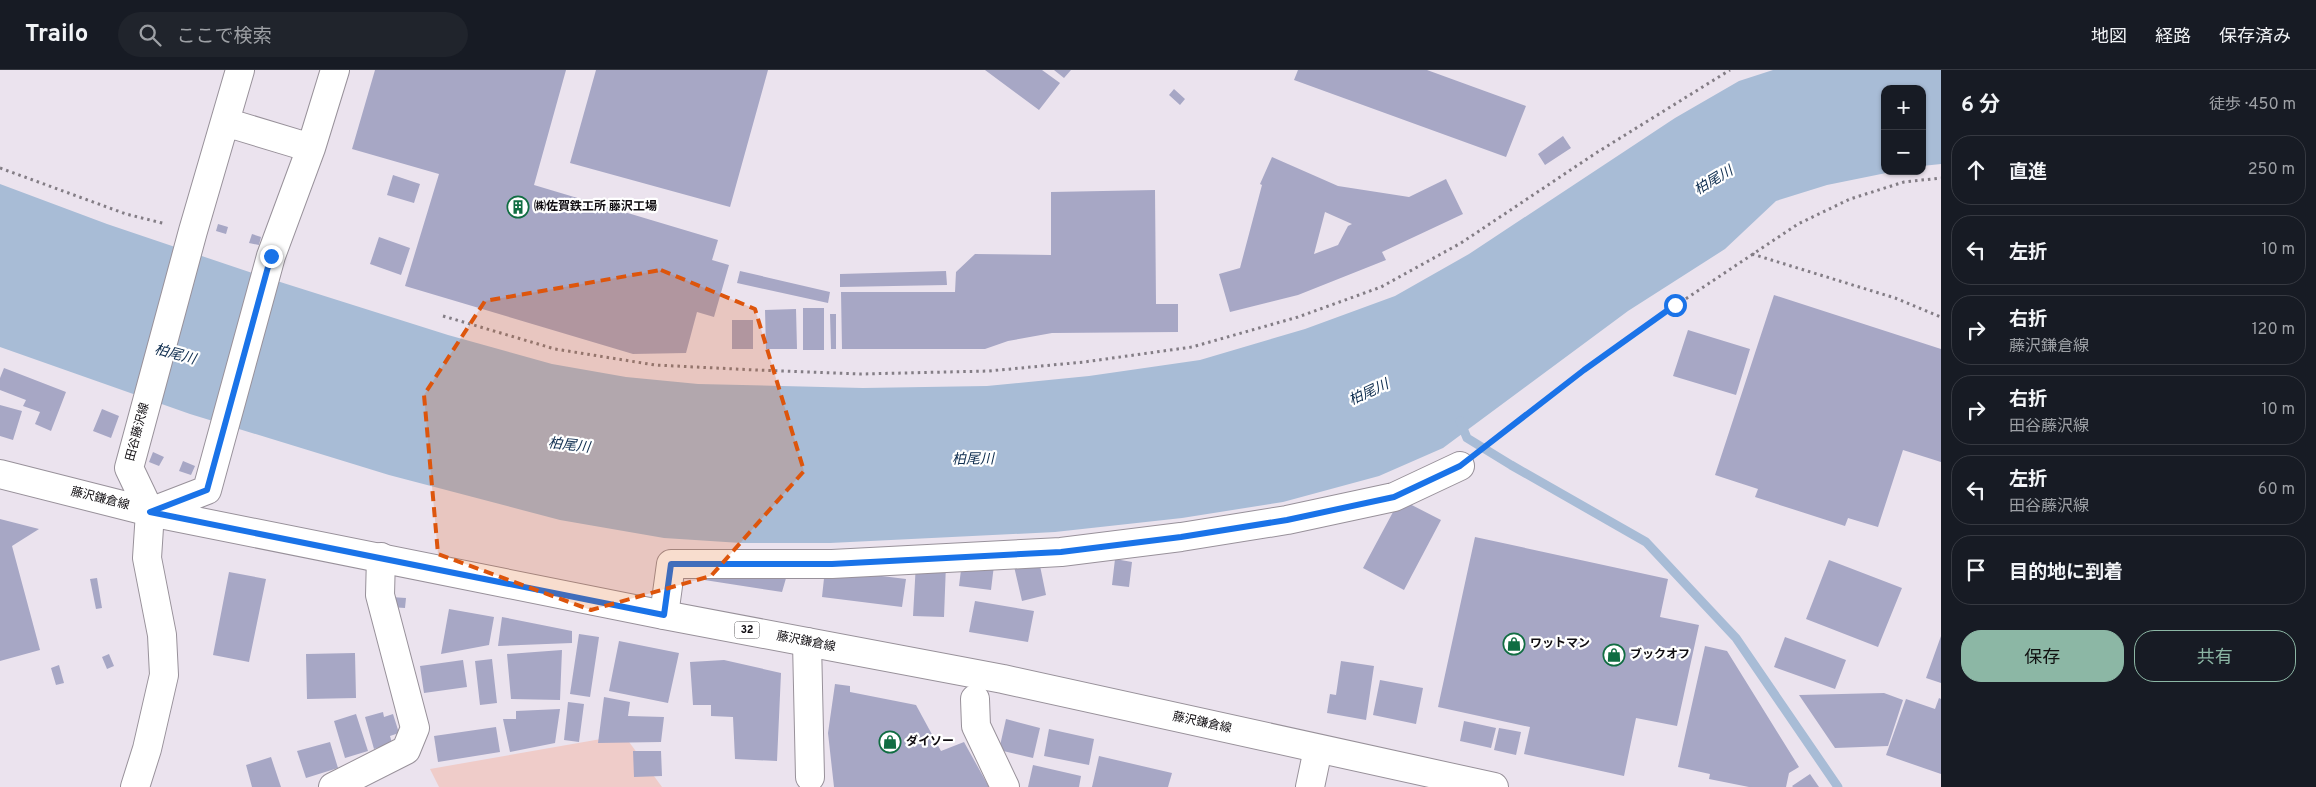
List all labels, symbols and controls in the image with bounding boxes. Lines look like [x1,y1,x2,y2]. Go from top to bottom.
search box [118,12,468,57]
text: Trailo [25,20,88,50]
icon: search [136,21,164,49]
text: ここで検索 [176,25,271,49]
text: 地図 [2091,26,2127,49]
text: 経路 [2155,26,2191,49]
text: 保存済み [2219,26,2291,49]
map controls [1881,85,1926,175]
button: + [1881,85,1926,130]
text: 6 分 [1961,92,2000,119]
text: 徒歩 · 450 m [2209,95,2296,115]
button: − [1881,130,1926,175]
icon: ahead [1962,156,1990,184]
text: 250 m [2248,160,2295,180]
text: 直進 [2009,161,2047,185]
water label: 柏尾川 [1692,162,1738,199]
building icon: ㈱佐賀鉄工所 藤沢工場 [506,195,530,219]
place label: ㈱佐賀鉄工所 藤沢工場 [534,199,657,215]
icon: left [1962,236,1990,264]
text: 10 m [2261,240,2295,260]
text: 左折 [2009,241,2047,265]
route end [260,245,283,268]
route start [1664,294,1687,317]
text: 右折 [2009,308,2047,332]
icon: right [1962,316,1990,344]
text: 120 m [2252,320,2295,340]
text: 藤沢鎌倉線 [2009,337,2089,357]
water label: 柏尾川 [153,341,199,369]
water label: 柏尾川 [1346,376,1393,410]
text: 右折 [2009,388,2047,412]
icon: right [1962,396,1990,424]
text: 10 m [2261,400,2295,420]
street label: 田谷藤沢線 [123,401,153,463]
text: 田谷藤沢線 [2009,417,2089,437]
water label: 柏尾川 [547,435,593,457]
water label: 柏尾川 [952,451,996,469]
text: 左折 [2009,468,2047,492]
icon: left [1962,476,1990,504]
text: 60 m [2258,480,2295,500]
street label: 藤沢鎌倉線 [69,484,131,514]
text: 田谷藤沢線 [2009,497,2089,517]
icon: arrive [1962,556,1990,584]
text: 目的地に到着 [2009,561,2123,585]
road number: 32 [734,622,760,638]
street label: 藤沢鎌倉線 [775,628,837,656]
button: 保存 [1961,630,2124,682]
button: 共有 [2134,630,2296,682]
shop icon: ワットマン [1502,632,1526,656]
place label: ワットマン [1530,636,1590,652]
shop icon: ブックオフ [1602,643,1626,667]
place label: ブックオフ [1630,647,1690,663]
street label: 藤沢鎌倉線 [1171,709,1233,737]
shop icon: ダイソー [878,730,902,754]
place label: ダイソー [906,734,954,750]

